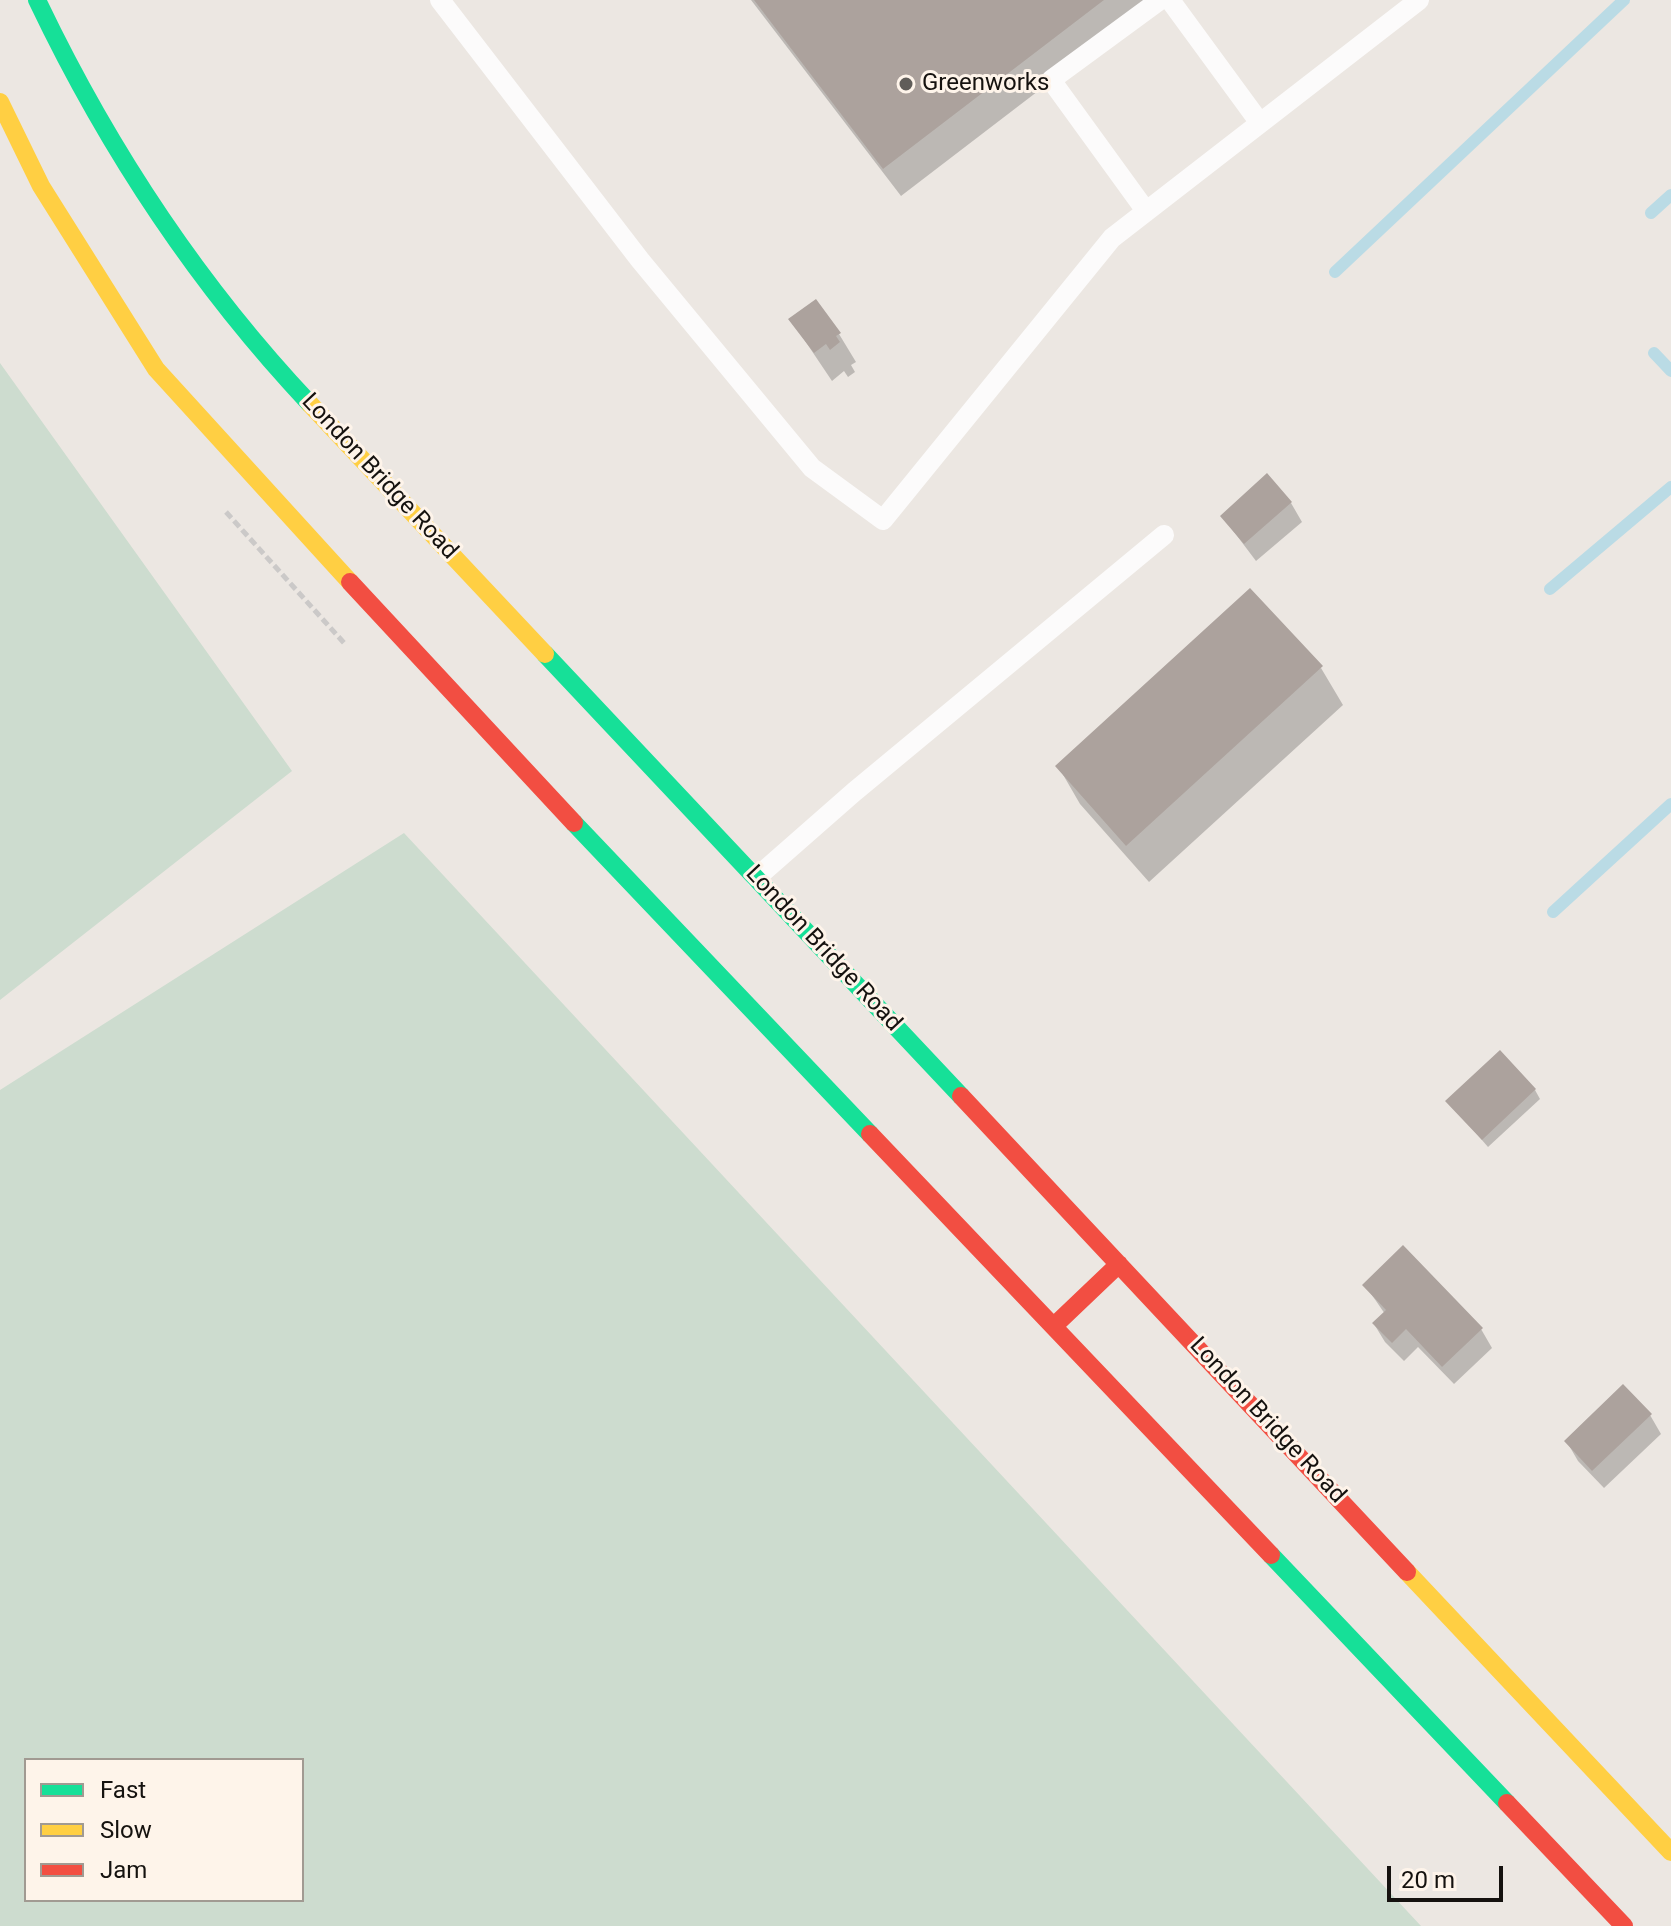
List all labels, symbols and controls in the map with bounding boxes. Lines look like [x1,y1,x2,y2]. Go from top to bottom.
place label: Greenworks [922,70,1049,98]
marker: Greenworks [897,75,915,93]
street label: London Bridge Road [295,388,463,566]
street label: London Bridge Road [739,860,907,1038]
street label: London Bridge Road [1183,1332,1351,1510]
legend [24,1758,304,1902]
text: Fast [100,1776,146,1804]
text: Slow [100,1816,152,1844]
scale bar [1391,1850,1507,1900]
text: Jam [100,1856,147,1884]
text: 20 m [1401,1866,1455,1894]

